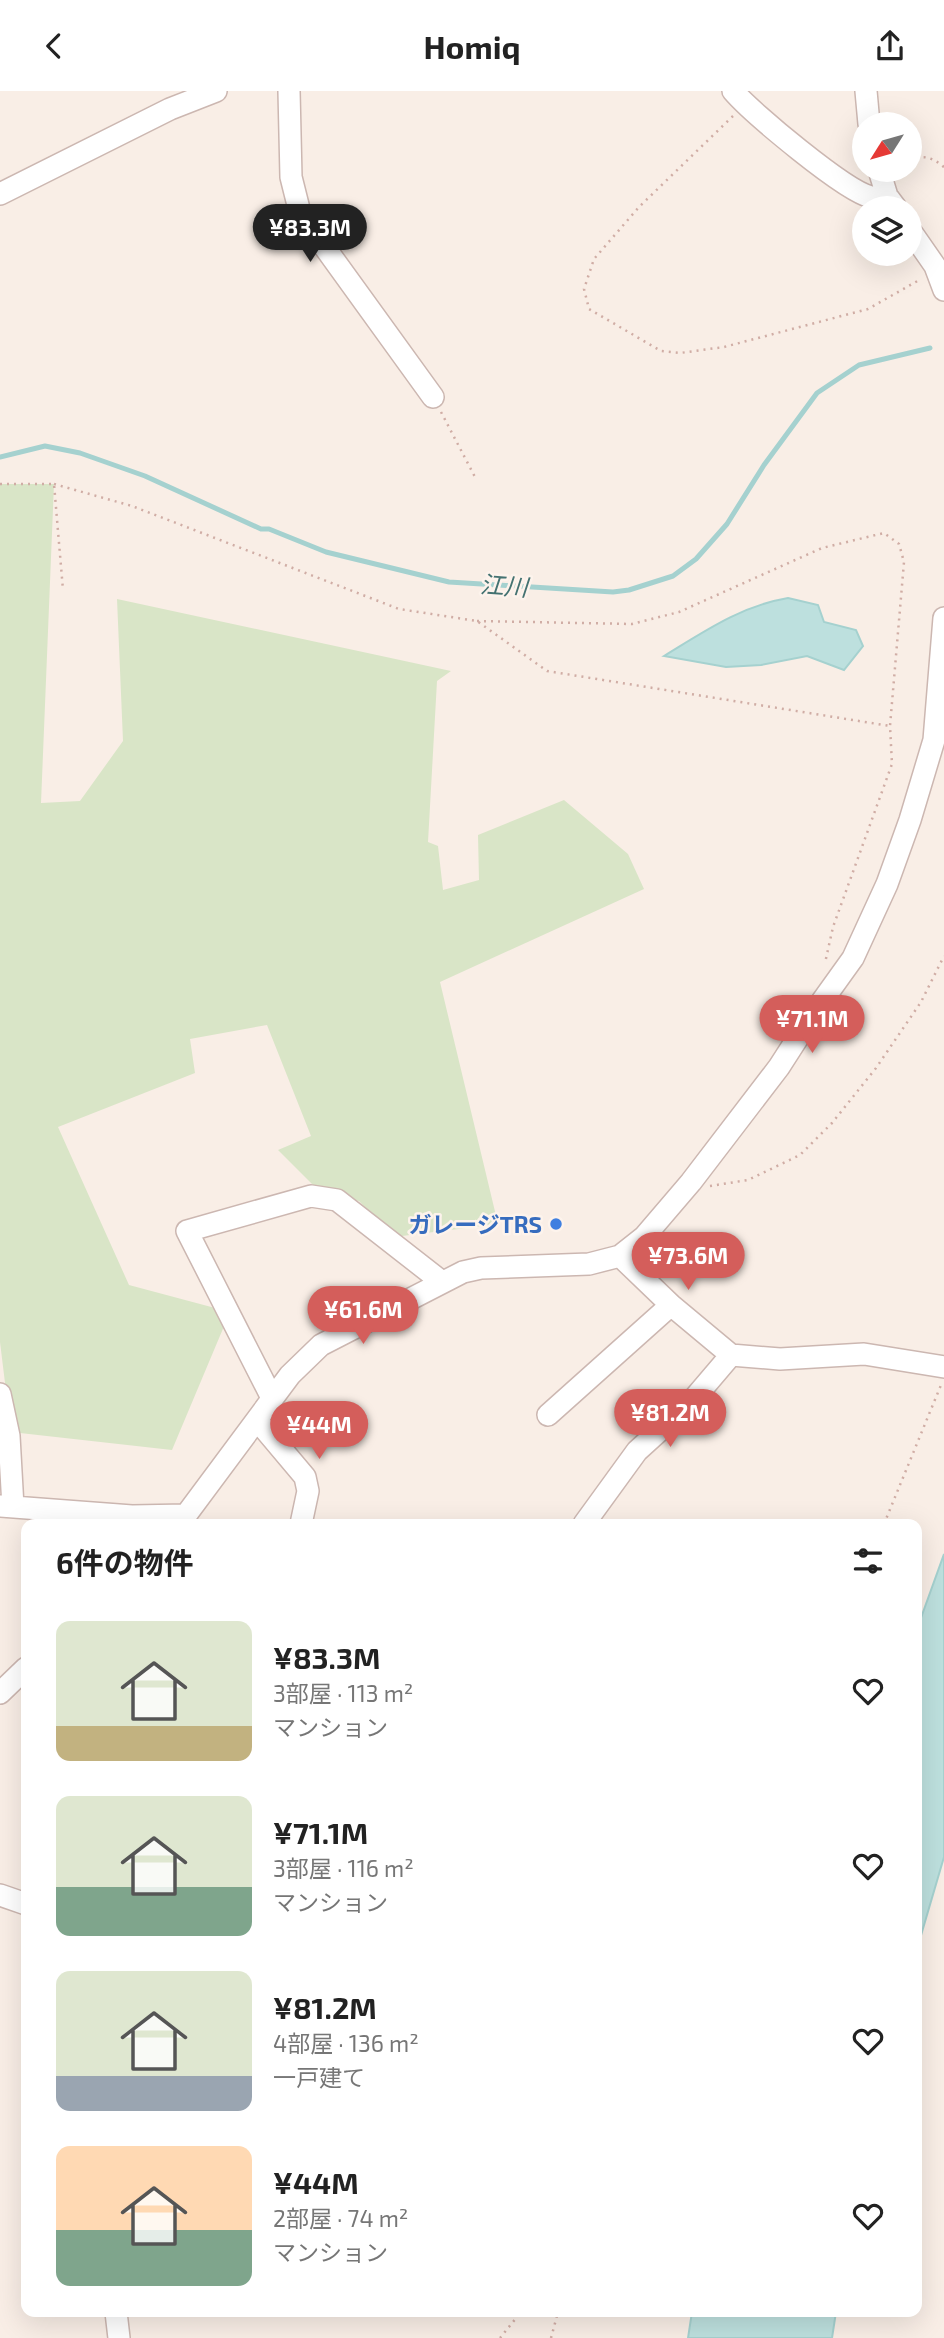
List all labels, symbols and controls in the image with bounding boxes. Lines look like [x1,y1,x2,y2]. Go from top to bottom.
icon: back [35,27,73,65]
text: Homiq [423,27,521,65]
icon: share [871,27,909,65]
north arrow [852,112,922,182]
map controls [852,112,922,266]
button: layers [852,196,922,266]
pin: ¥83.3M [253,205,367,264]
text: ¥83.3M [269,213,351,241]
water label: 江川 [479,569,532,601]
pin: ¥71.1M [755,995,869,1055]
text: ¥71.1M [776,1004,848,1032]
place label: ガレージTRS [408,1210,542,1238]
marker: ガレージTRS [548,1216,564,1232]
pin: ¥73.6M [631,1233,745,1292]
text: ¥73.6M [648,1241,728,1269]
pin: ¥61.6M [306,1287,420,1346]
text: ¥61.6M [323,1295,403,1323]
pin: ¥81.2M [613,1389,727,1449]
text: ¥81.2M [630,1398,710,1426]
pin: ¥44M [278,1401,360,1461]
text: ¥44M [286,1410,352,1438]
icon: filters [849,1542,887,1580]
text: 6件の物件 [56,1544,194,1580]
text: ¥83.3M [273,1639,380,1675]
icon: home [112,1649,196,1733]
icon: heart [849,1672,887,1710]
text: 3部屋 · 113 m² [273,1679,413,1707]
text: マンション [273,1713,388,1741]
text: ¥71.1M [273,1814,368,1850]
icon: home [112,1824,196,1908]
icon: heart [849,1847,887,1885]
text: 3部屋 · 116 m² [273,1854,414,1882]
text: マンション [273,1888,388,1916]
text: ¥81.2M [273,1989,377,2025]
icon: home [112,1999,196,2083]
icon: heart [849,2022,887,2060]
text: 4部屋 · 136 m² [273,2029,419,2057]
text: 一戸建て [273,2063,365,2091]
text: ¥44M [273,2164,359,2200]
icon: home [112,2174,196,2258]
icon: heart [849,2197,887,2235]
text: 2部屋 · 74 m² [273,2204,408,2232]
text: マンション [273,2238,388,2266]

